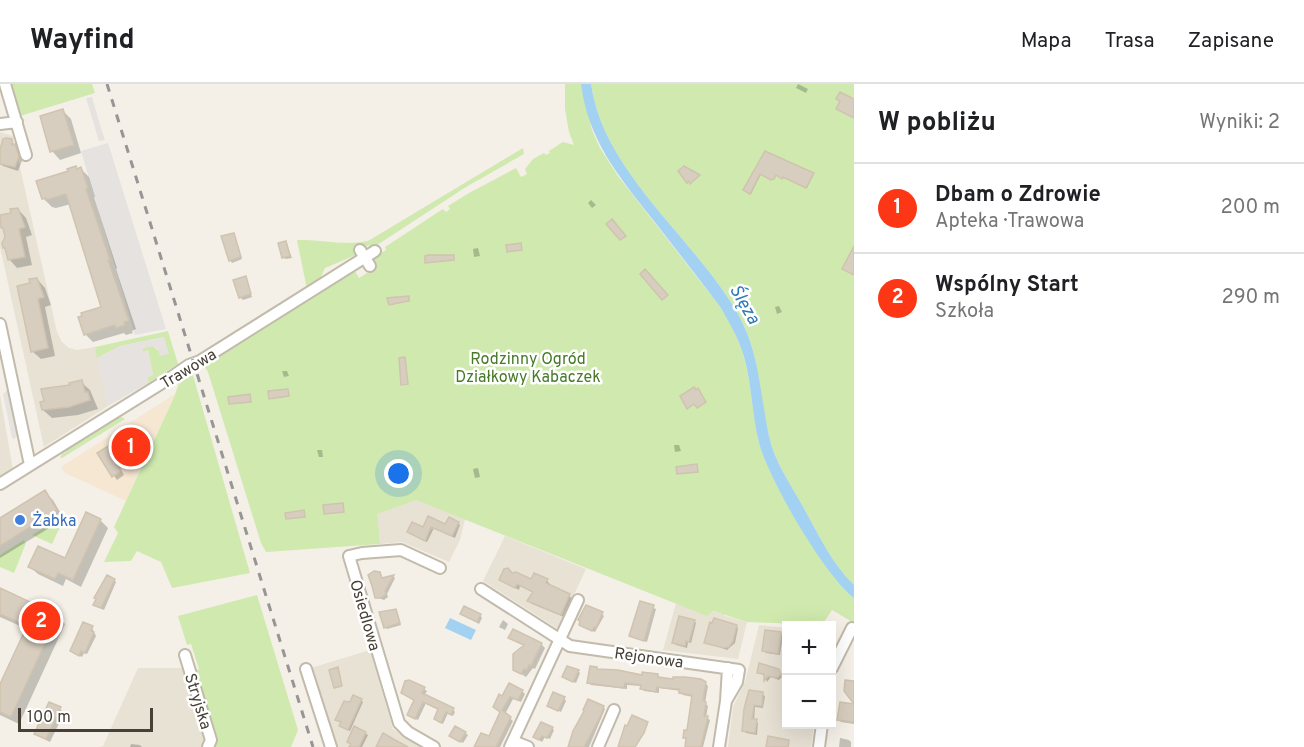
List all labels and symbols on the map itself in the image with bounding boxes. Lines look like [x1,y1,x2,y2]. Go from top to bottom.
water label: Ślęza [723,280,766,329]
street label: Trawowa [157,345,221,394]
park label: Rodzinny Ogród Działkowy Kabaczek [455,350,601,388]
pin: 1 [112,424,150,470]
your location [384,459,413,488]
place label: Żabka [32,511,76,532]
marker: Żabka [13,513,27,527]
street label: Osiedlowa [344,578,384,654]
pin: 2 [22,598,60,644]
street label: Rejonowa [613,644,685,674]
street label: Stryjska [179,671,215,732]
scale bar [18,705,153,732]

